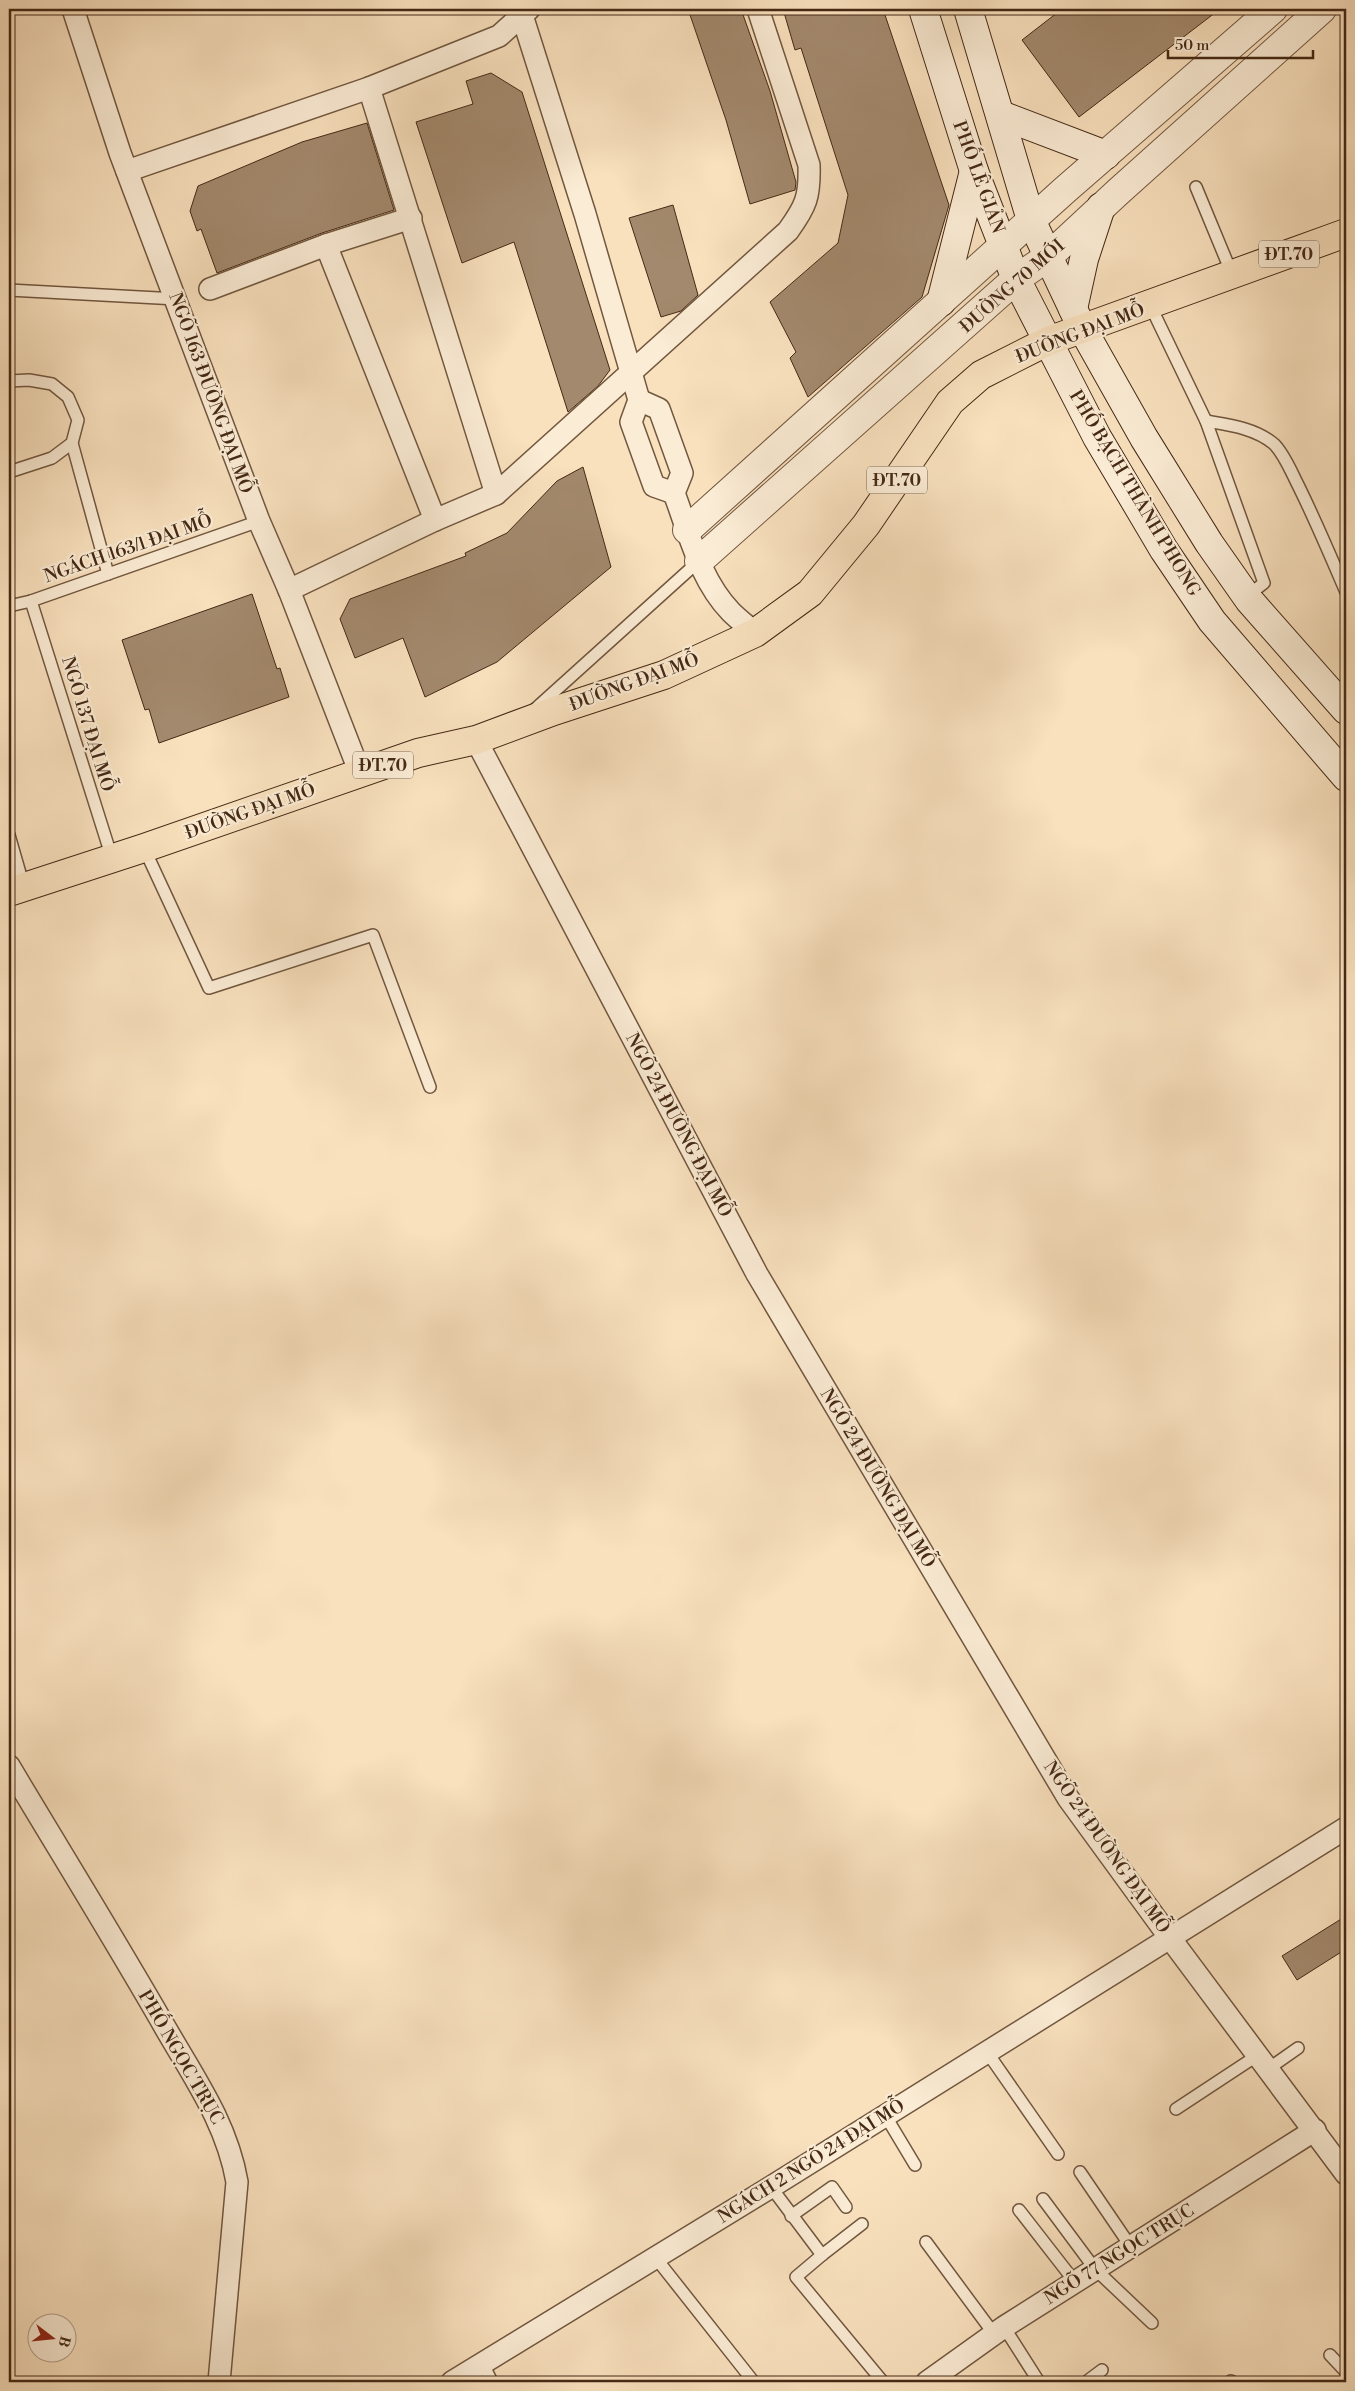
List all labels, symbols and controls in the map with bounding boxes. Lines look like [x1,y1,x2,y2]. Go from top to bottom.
scale bar [1168,28,1312,60]
text: 50 m [1175,36,1209,55]
street label: PHỐ LÊ GIẢN [947,117,1012,237]
street label: ĐƯỜNG 70 MỚI [955,234,1070,338]
road number: ĐT.70 [1259,240,1319,268]
street label: NGÕ 163 ĐƯỜNG ĐẠI MỖ [163,288,260,497]
street label: ĐƯỜNG ĐẠI MỖ [1011,295,1148,369]
street label: PHỐ BẠCH THÀNH PHONG [1064,385,1207,601]
road number: ĐT.70 [867,466,927,494]
street label: NGÁCH 163/1 ĐẠI MỖ [40,506,215,588]
street label: ĐƯỜNG ĐẠI MỖ [565,645,702,717]
street label: NGÕ 137 ĐẠI MỖ [56,653,122,795]
road number: ĐT.70 [353,752,413,778]
street label: ĐƯỜNG ĐẠI MỖ [181,776,318,845]
street label: NGÕ 24 ĐƯỜNG ĐẠI MỖ [620,1028,740,1221]
street label: NGÕ 24 ĐƯỜNG ĐẠI MỖ [815,1383,943,1572]
street label: NGÕ 24 ĐƯỜNG ĐẠI MỖ [1038,1755,1177,1938]
street label: PHỐ NGỌC TRỤC [133,1985,230,2128]
street label: NGÁCH 2 NGÕ 24 ĐẠI MỖ [712,2092,909,2229]
street label: NGÕ 77 NGỌC TRỤC [1039,2198,1199,2310]
north arrow [28,2314,78,2364]
text: B [53,2334,74,2349]

